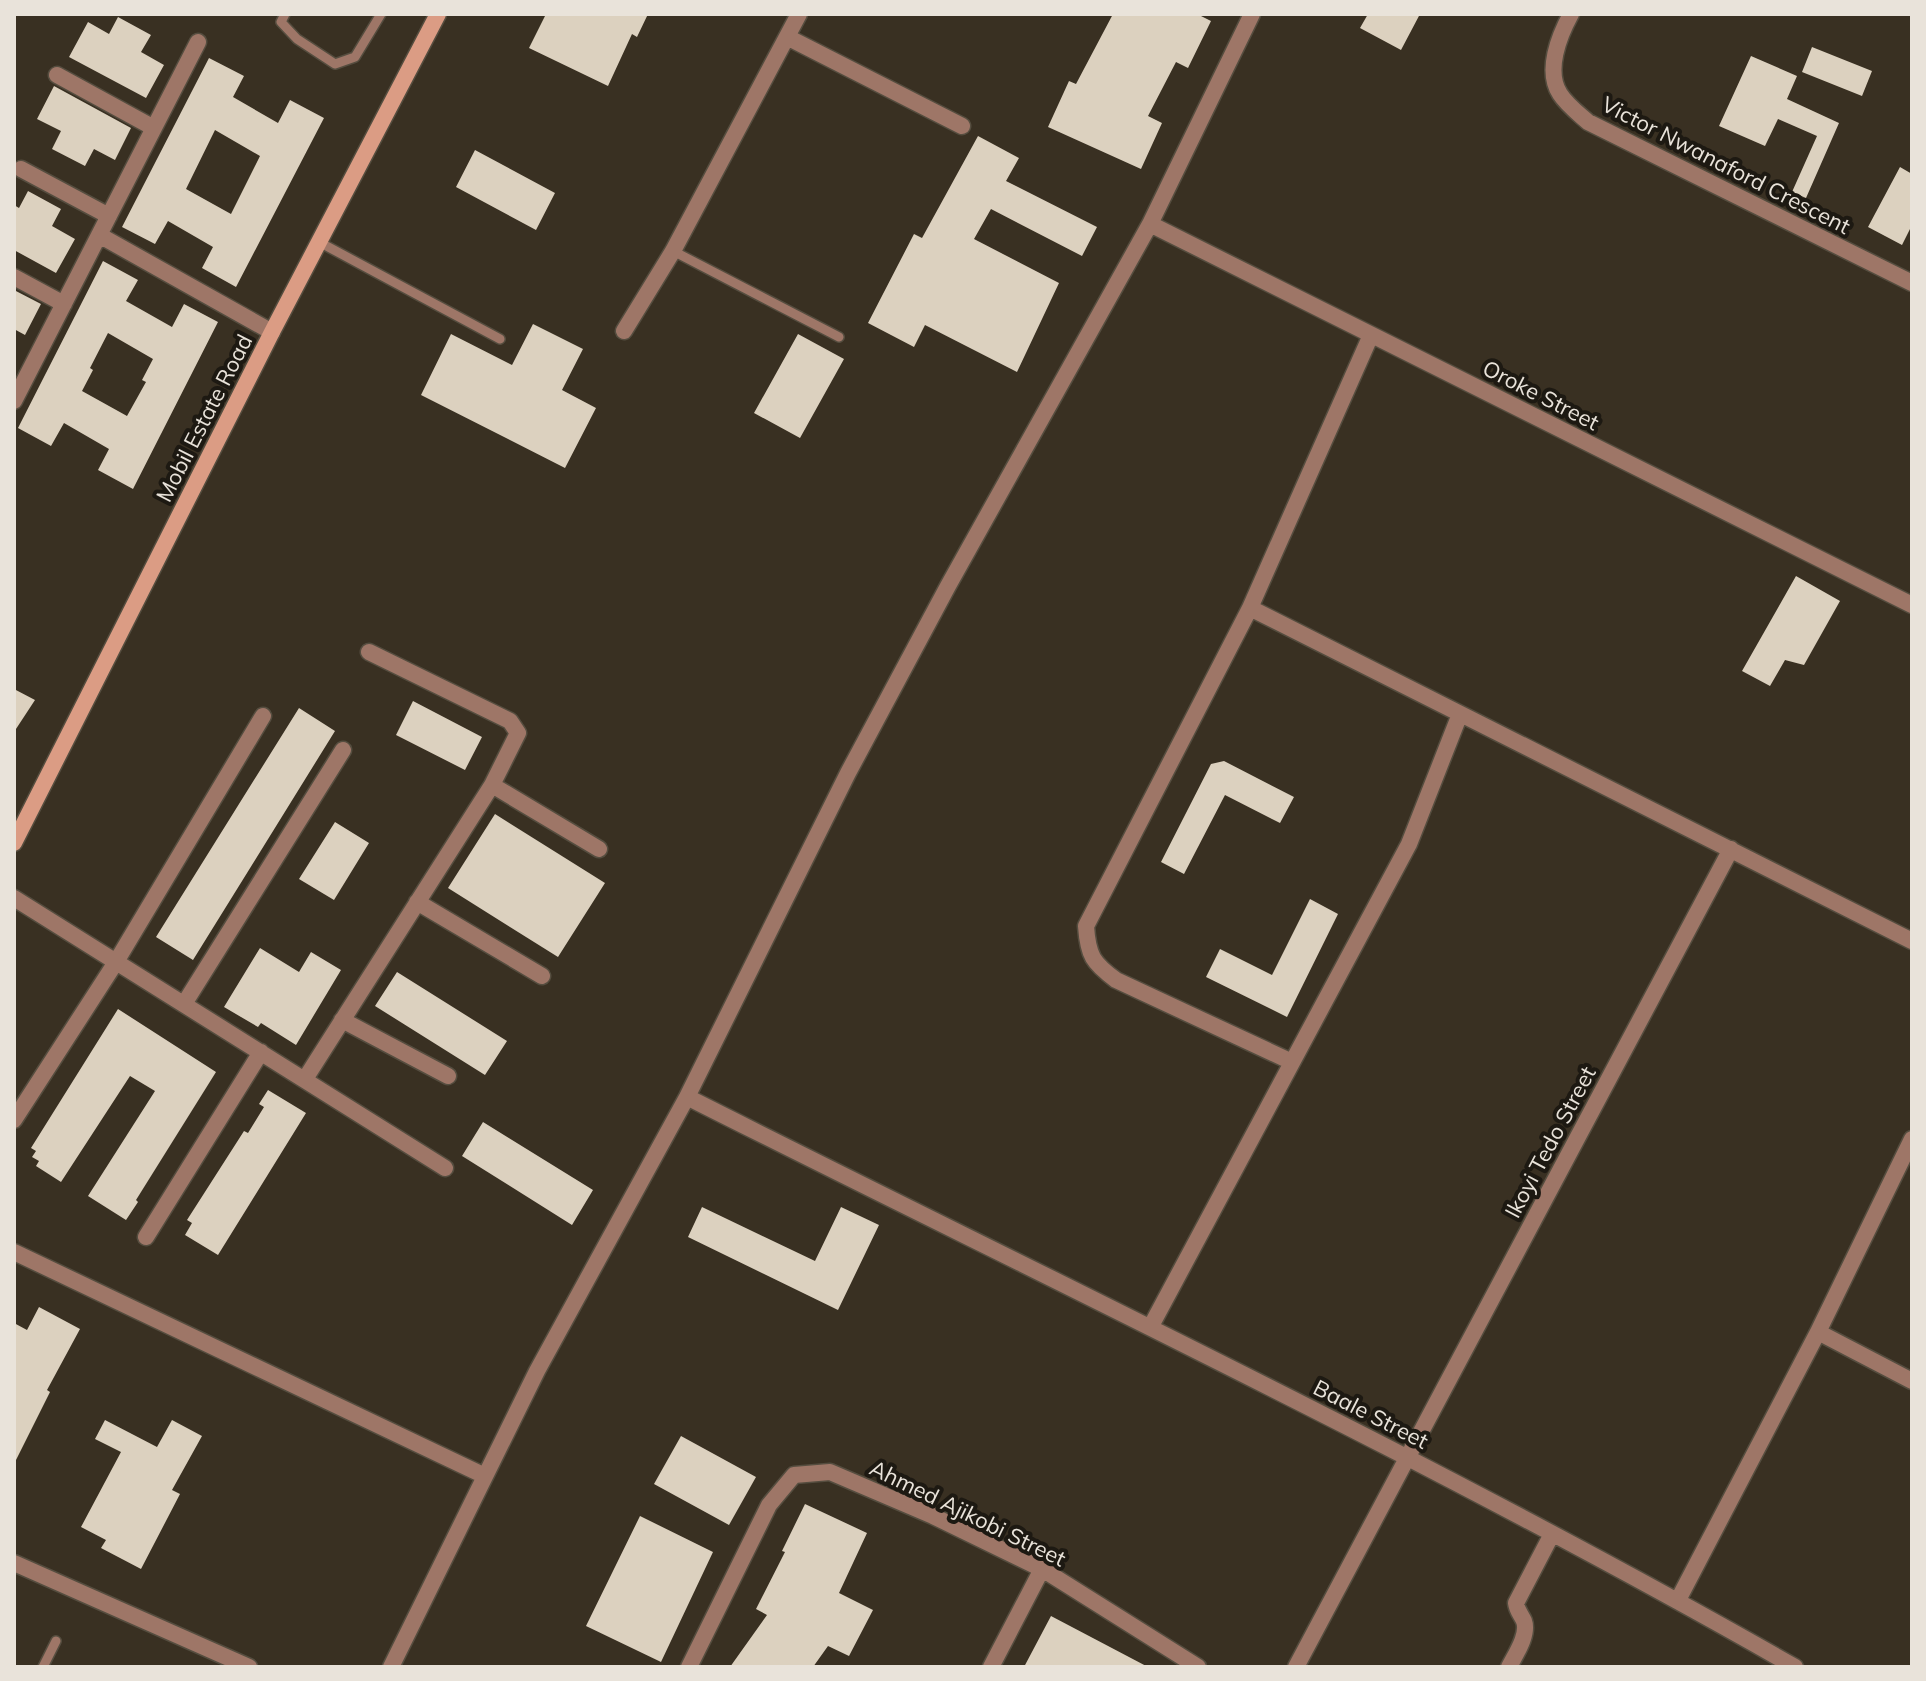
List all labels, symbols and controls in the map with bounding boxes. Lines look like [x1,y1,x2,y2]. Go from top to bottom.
street label: Victor Nwanaford Crescent [1597,90,1855,240]
street label: Mobil Estate Road [150,329,258,507]
street label: Oroke Street [1478,354,1604,436]
street label: Ikoyi Tedo Street [1498,1061,1602,1223]
street label: Baale Street [1309,1373,1433,1455]
street label: Ahmed Ajikobi Street [865,1453,1071,1573]

